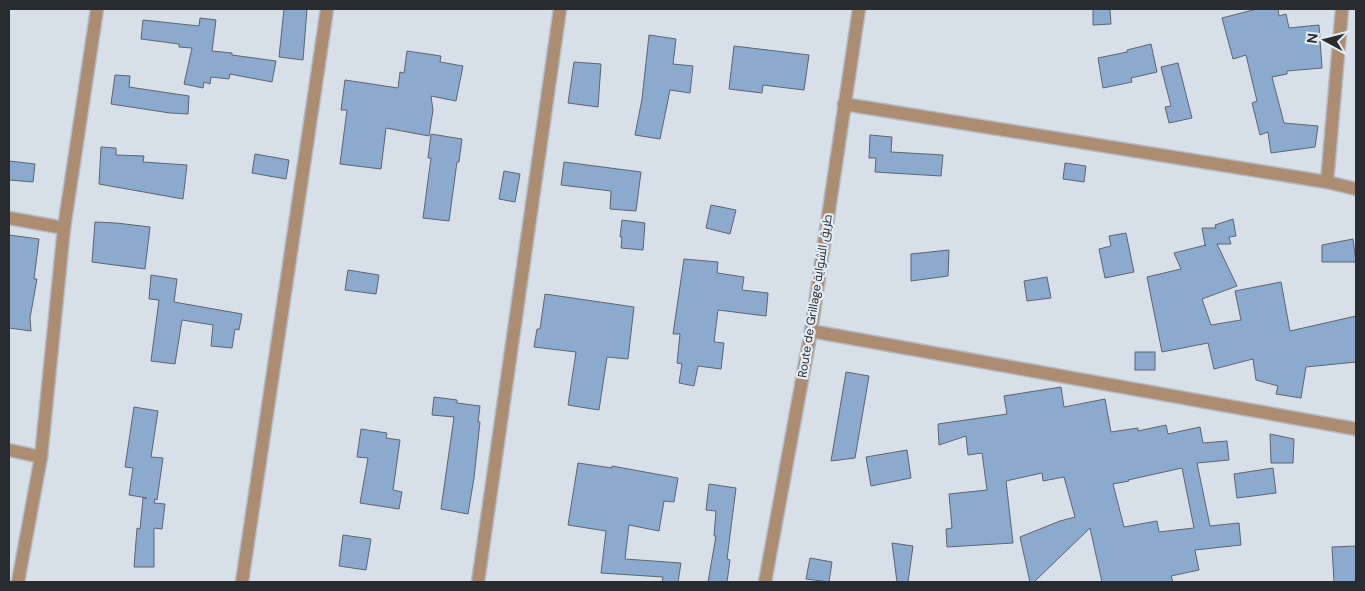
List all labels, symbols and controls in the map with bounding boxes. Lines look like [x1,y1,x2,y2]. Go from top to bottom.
north arrow [1300,15,1350,65]
text: N [1303,32,1322,45]
street label: Route de Grillage طريق الشواية [794,213,836,379]

